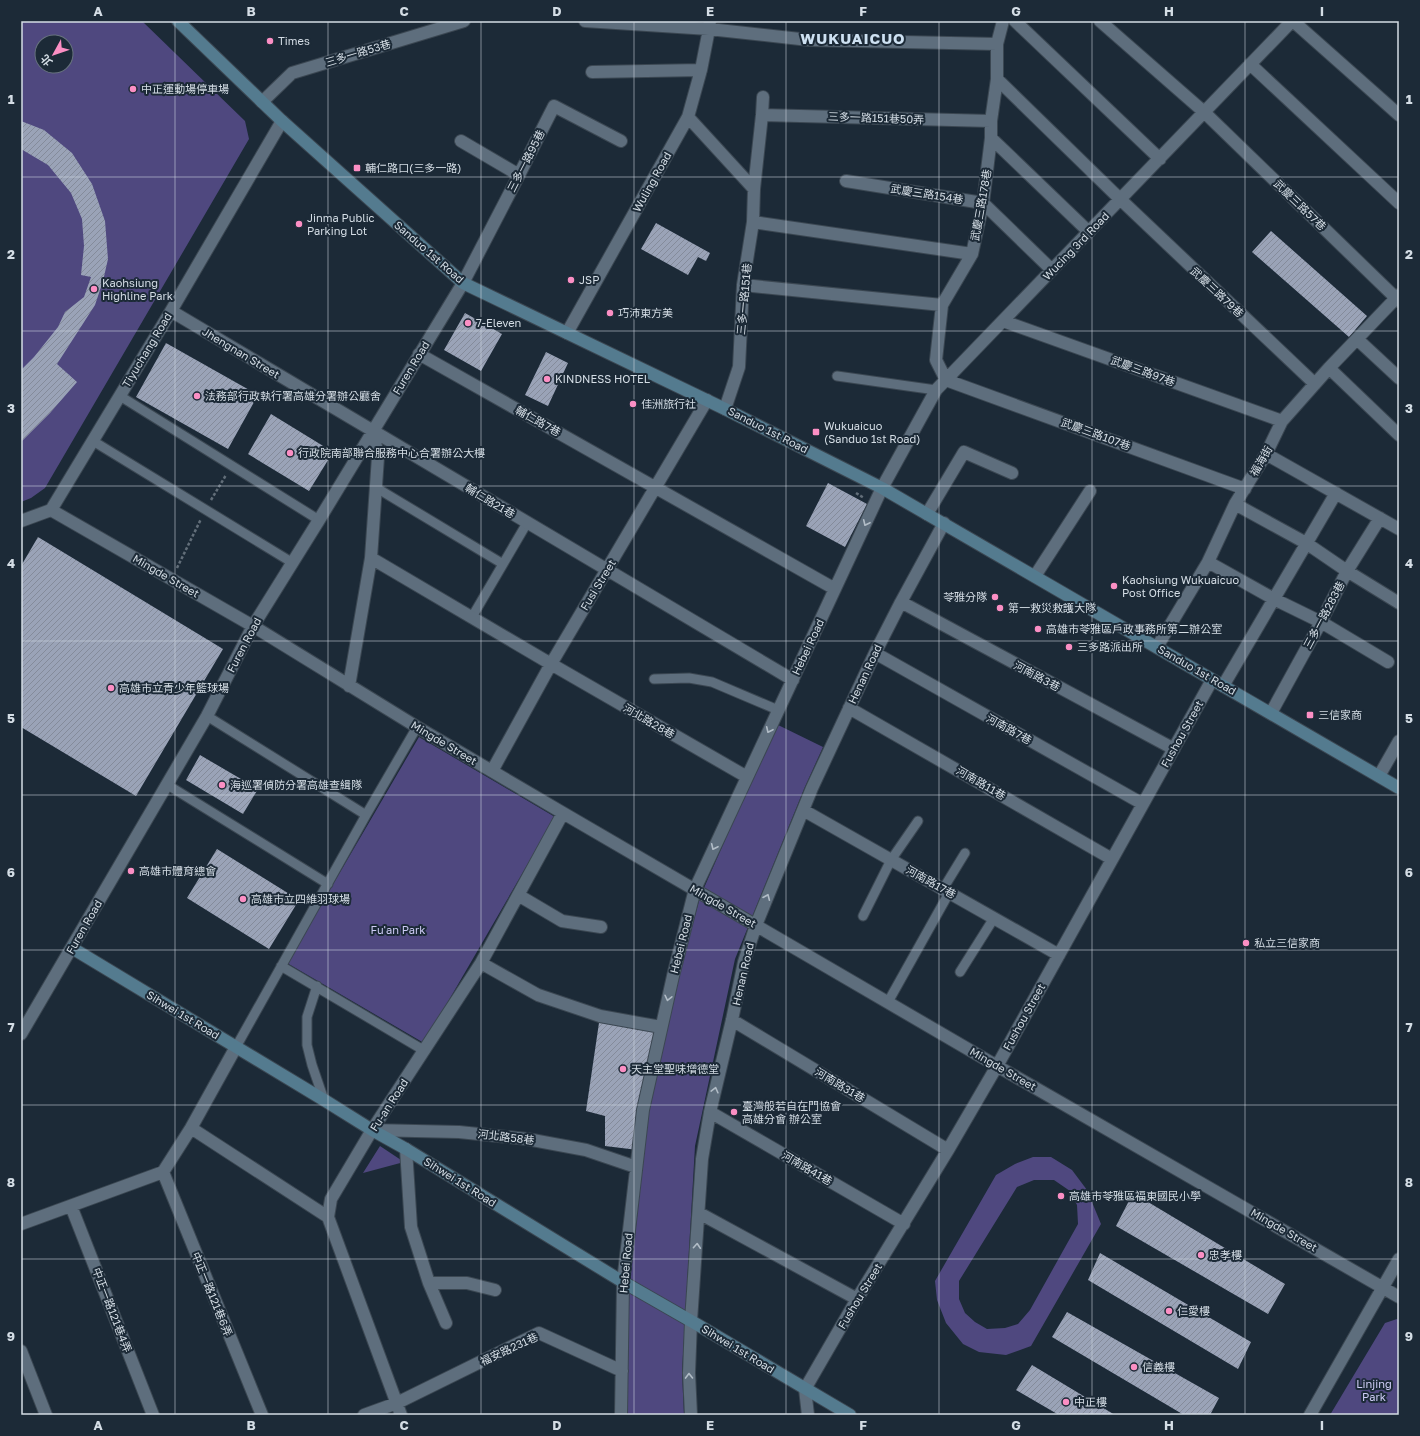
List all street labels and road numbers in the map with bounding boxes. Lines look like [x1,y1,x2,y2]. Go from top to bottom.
street label: 三多一路53巷 [324,36,392,69]
street label: 三多一路151巷50弄 [828,109,924,126]
street label: 三多一路95巷 [504,128,547,194]
street label: Wuling Road [630,149,673,214]
street label: 武慶三路178巷 [968,168,993,242]
street label: 武慶三路57巷 [1272,177,1329,233]
street label: 武慶三路154巷 [890,181,964,206]
street label: Wucing 3rd Road [1040,209,1111,282]
street label: Sanduo 1st Road [392,218,467,285]
street label: 三多一路151巷 [734,262,753,335]
street label: 武慶三路79巷 [1188,264,1246,319]
street label: Tiyuchang Road [119,310,174,389]
street label: Jhengnan Street [200,324,282,381]
street label: Furen Road [389,339,432,397]
street label: 武慶三路97巷 [1109,353,1177,388]
street label: 輔仁路7巷 [513,403,563,438]
street label: Sanduo 1st Road [726,404,810,455]
street label: 武慶三路107巷 [1060,415,1133,452]
street label: 福海街 [1247,443,1274,478]
street label: 輔仁路21巷 [463,481,517,520]
street label: Mingde Street [131,551,202,600]
street label: Fusi Street [577,557,618,613]
street label: 三多一路283巷 [1300,579,1347,651]
street label: Furen Road [224,615,263,674]
street label: Hebei Road [789,617,826,677]
street label: Henan Road [845,642,884,706]
street label: Sanduo 1st Road [1156,642,1239,697]
street label: 河南路3巷 [1012,658,1063,693]
street label: Fushou Street [1158,698,1205,769]
street label: 河北路28巷 [621,701,677,740]
street label: 河南路7巷 [984,711,1034,746]
street label: Mingde Street [409,718,479,767]
street label: 河南路11巷 [954,763,1008,802]
street label: 河南路17巷 [904,863,959,901]
street label: Mingde Street [688,881,759,930]
street label: Furen Road [63,897,104,956]
street label: Hebei Road [667,913,694,975]
street label: Henan Road [729,941,756,1007]
street label: Fushou Street [1000,981,1047,1052]
street label: Sihwei 1st Road [144,988,222,1041]
street label: Mingde Street [968,1044,1039,1093]
street label: 河南路31巷 [813,1065,868,1105]
street label: Fu-an Road [367,1076,410,1133]
street label: 河北路58巷 [477,1127,535,1146]
street label: 河南路41巷 [780,1148,835,1187]
street label: Sihwei 1st Road [422,1154,499,1209]
street label: Mingde Street [1249,1205,1320,1254]
street label: Hebei Road [616,1232,635,1294]
street label: 中正一路121巷6弄 [190,1250,235,1338]
street label: Fushou Street [835,1261,884,1331]
street label: 中正一路121巷4弄 [90,1266,135,1354]
street label: Sihwei 1st Road [699,1322,777,1375]
street label: 福安路231巷 [478,1330,540,1368]

